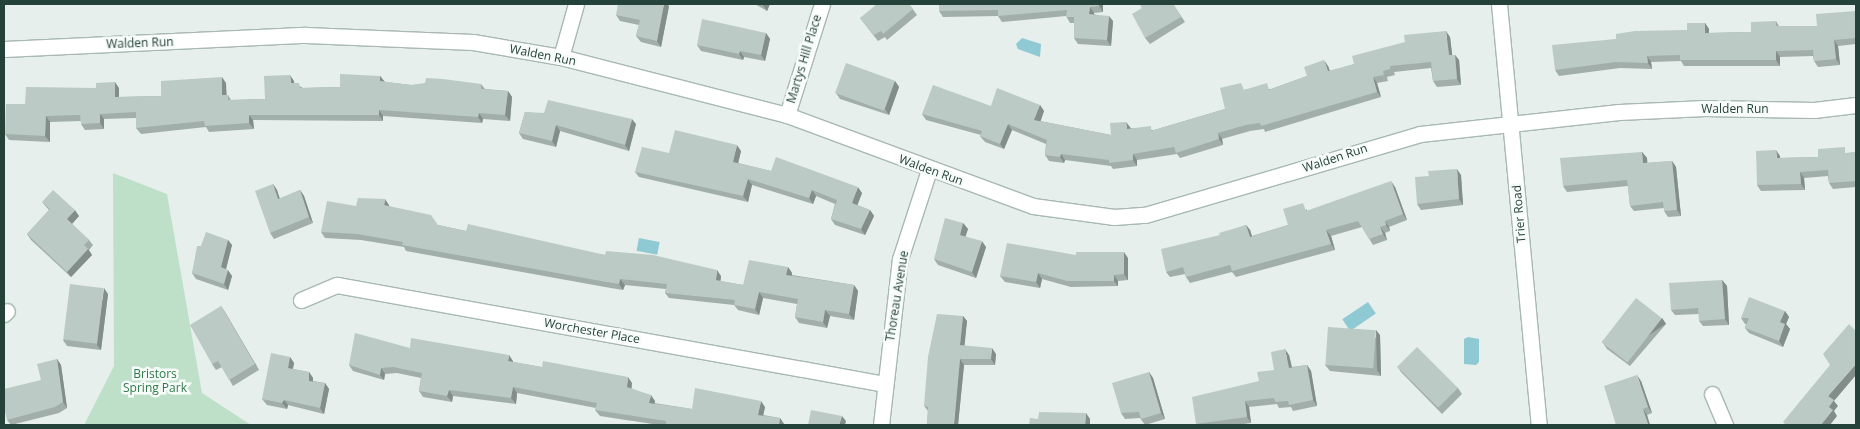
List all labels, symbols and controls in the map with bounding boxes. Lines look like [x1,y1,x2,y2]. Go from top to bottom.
street label: Martys Hill Place [784,13,824,105]
street label: Walden Run [106,35,174,51]
street label: Walden Run [509,41,577,69]
street label: Walden Run [1701,102,1769,116]
street label: Walden Run [1301,141,1369,175]
street label: Walden Run [897,152,965,188]
street label: Trier Road [1509,185,1529,243]
street label: Thoreau Avenue [883,250,911,342]
street label: Worchester Place [543,315,641,347]
park label: Bristors Spring Park [123,367,187,395]

